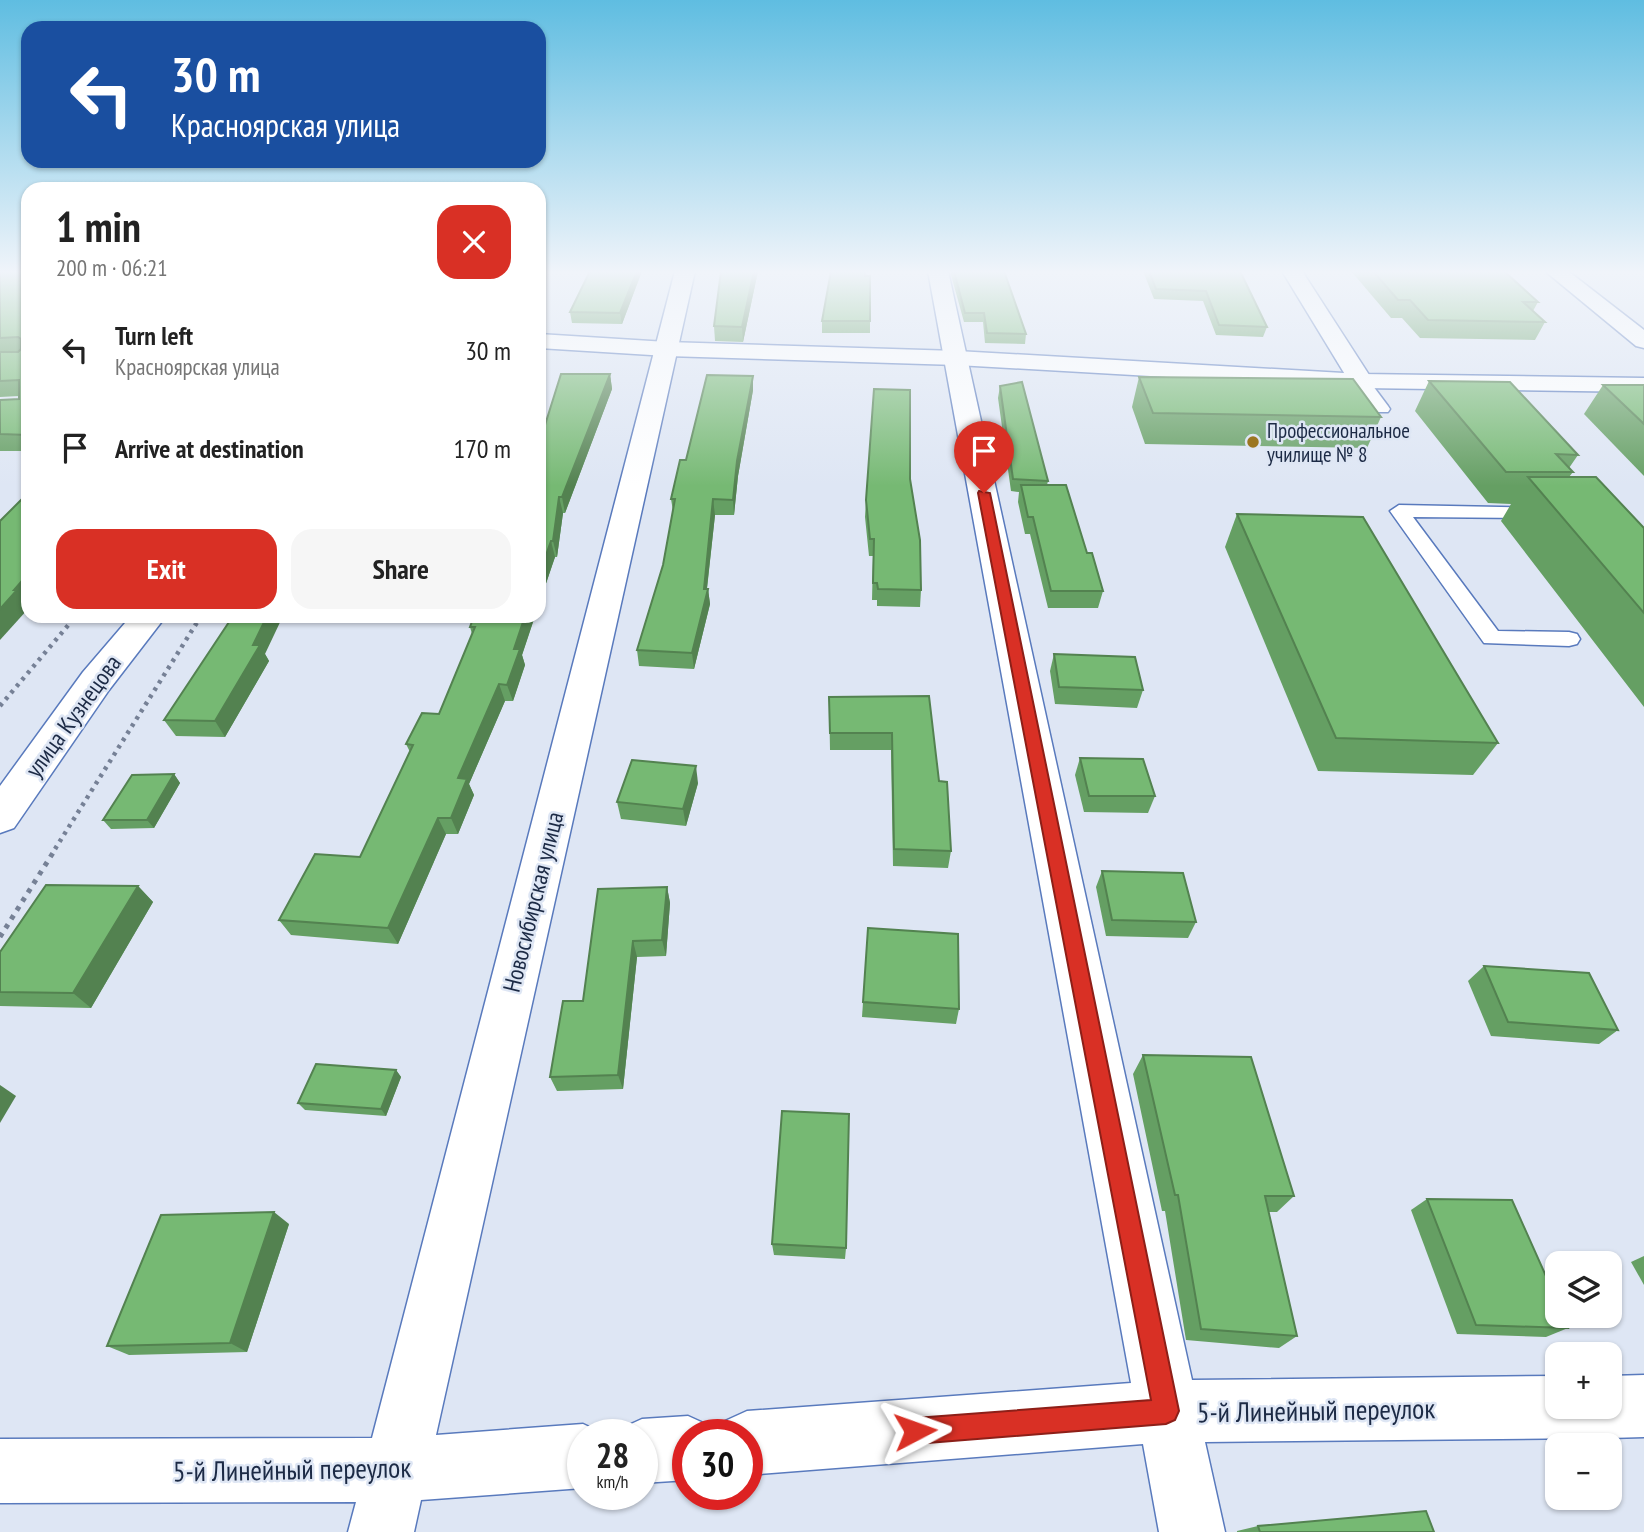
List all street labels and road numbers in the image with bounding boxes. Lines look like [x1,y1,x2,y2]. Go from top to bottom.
street label: улица Кузнецова [18,649,128,783]
street label: Новосибирская улица [496,809,570,995]
street label: 5-й Линейный переулок [1197,1389,1436,1431]
street label: 5-й Линейный переулок [173,1448,412,1490]

